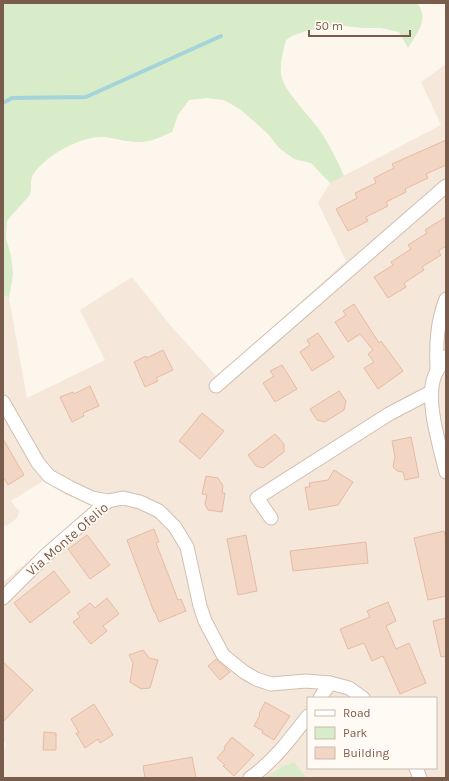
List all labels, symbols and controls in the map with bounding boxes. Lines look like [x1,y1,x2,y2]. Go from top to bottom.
scale bar [309,12,410,38]
text: 50 m [315,19,343,33]
street label: Via Monte Ofelio [23,499,112,580]
legend [307,697,437,769]
text: Road [343,706,371,720]
text: Park [343,726,368,740]
text: Building [343,746,390,760]

